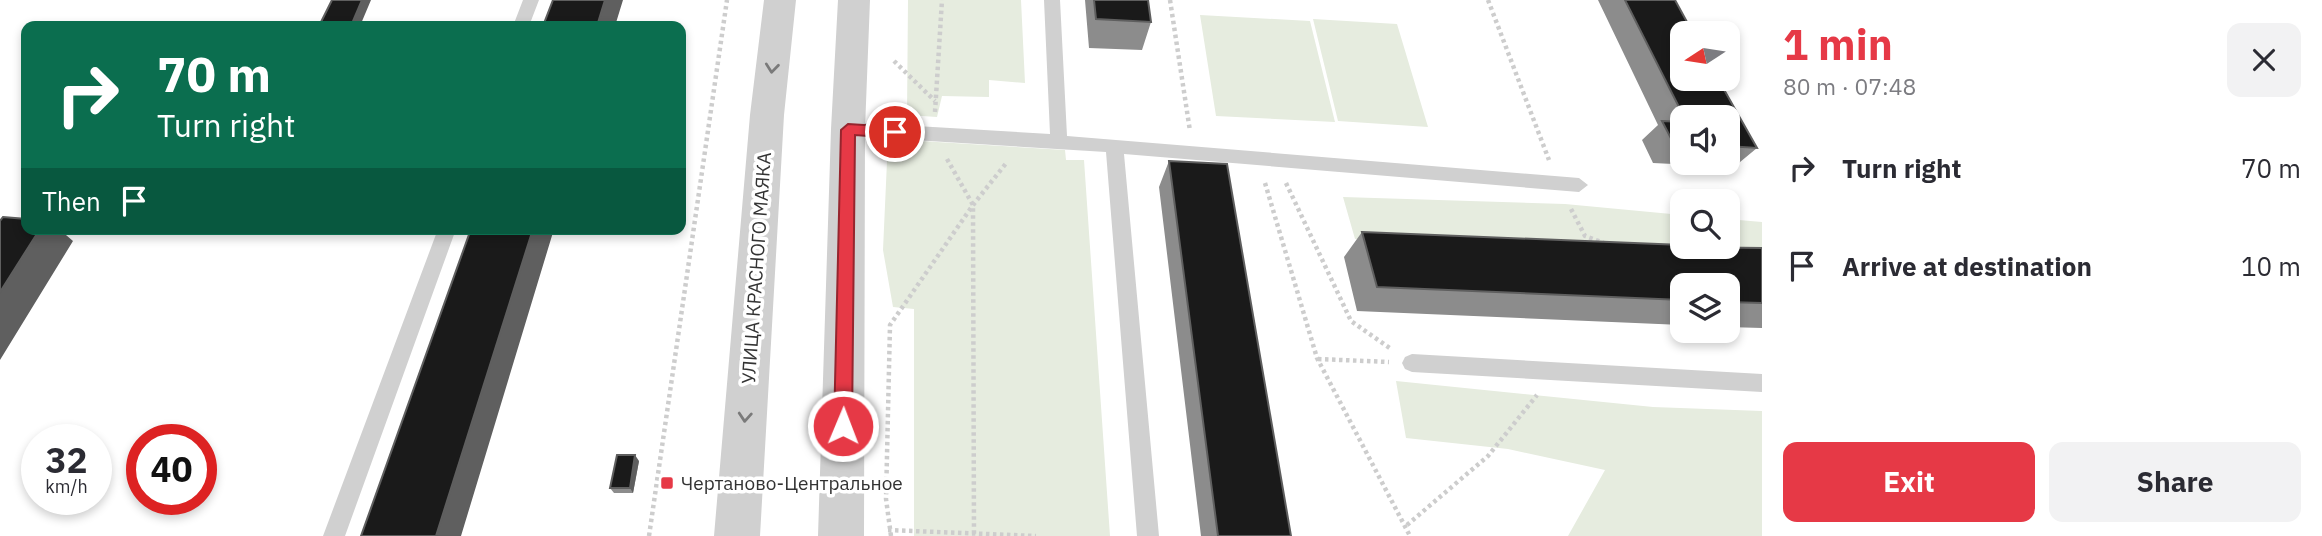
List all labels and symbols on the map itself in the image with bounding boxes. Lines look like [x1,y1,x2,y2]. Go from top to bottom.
north arrow [1670,21,1740,91]
one-way arrow [765,63,780,74]
pin [865,102,925,162]
street label: УЛИЦА КРАСНОГО МАЯКА [736,151,776,385]
position arrow [806,389,880,463]
one-way arrow [738,412,753,423]
speed limit sign: 40 [126,424,217,515]
place label: Чертаново-Центральное [681,471,903,495]
marker: Чертаново-Центральное [659,475,675,491]

